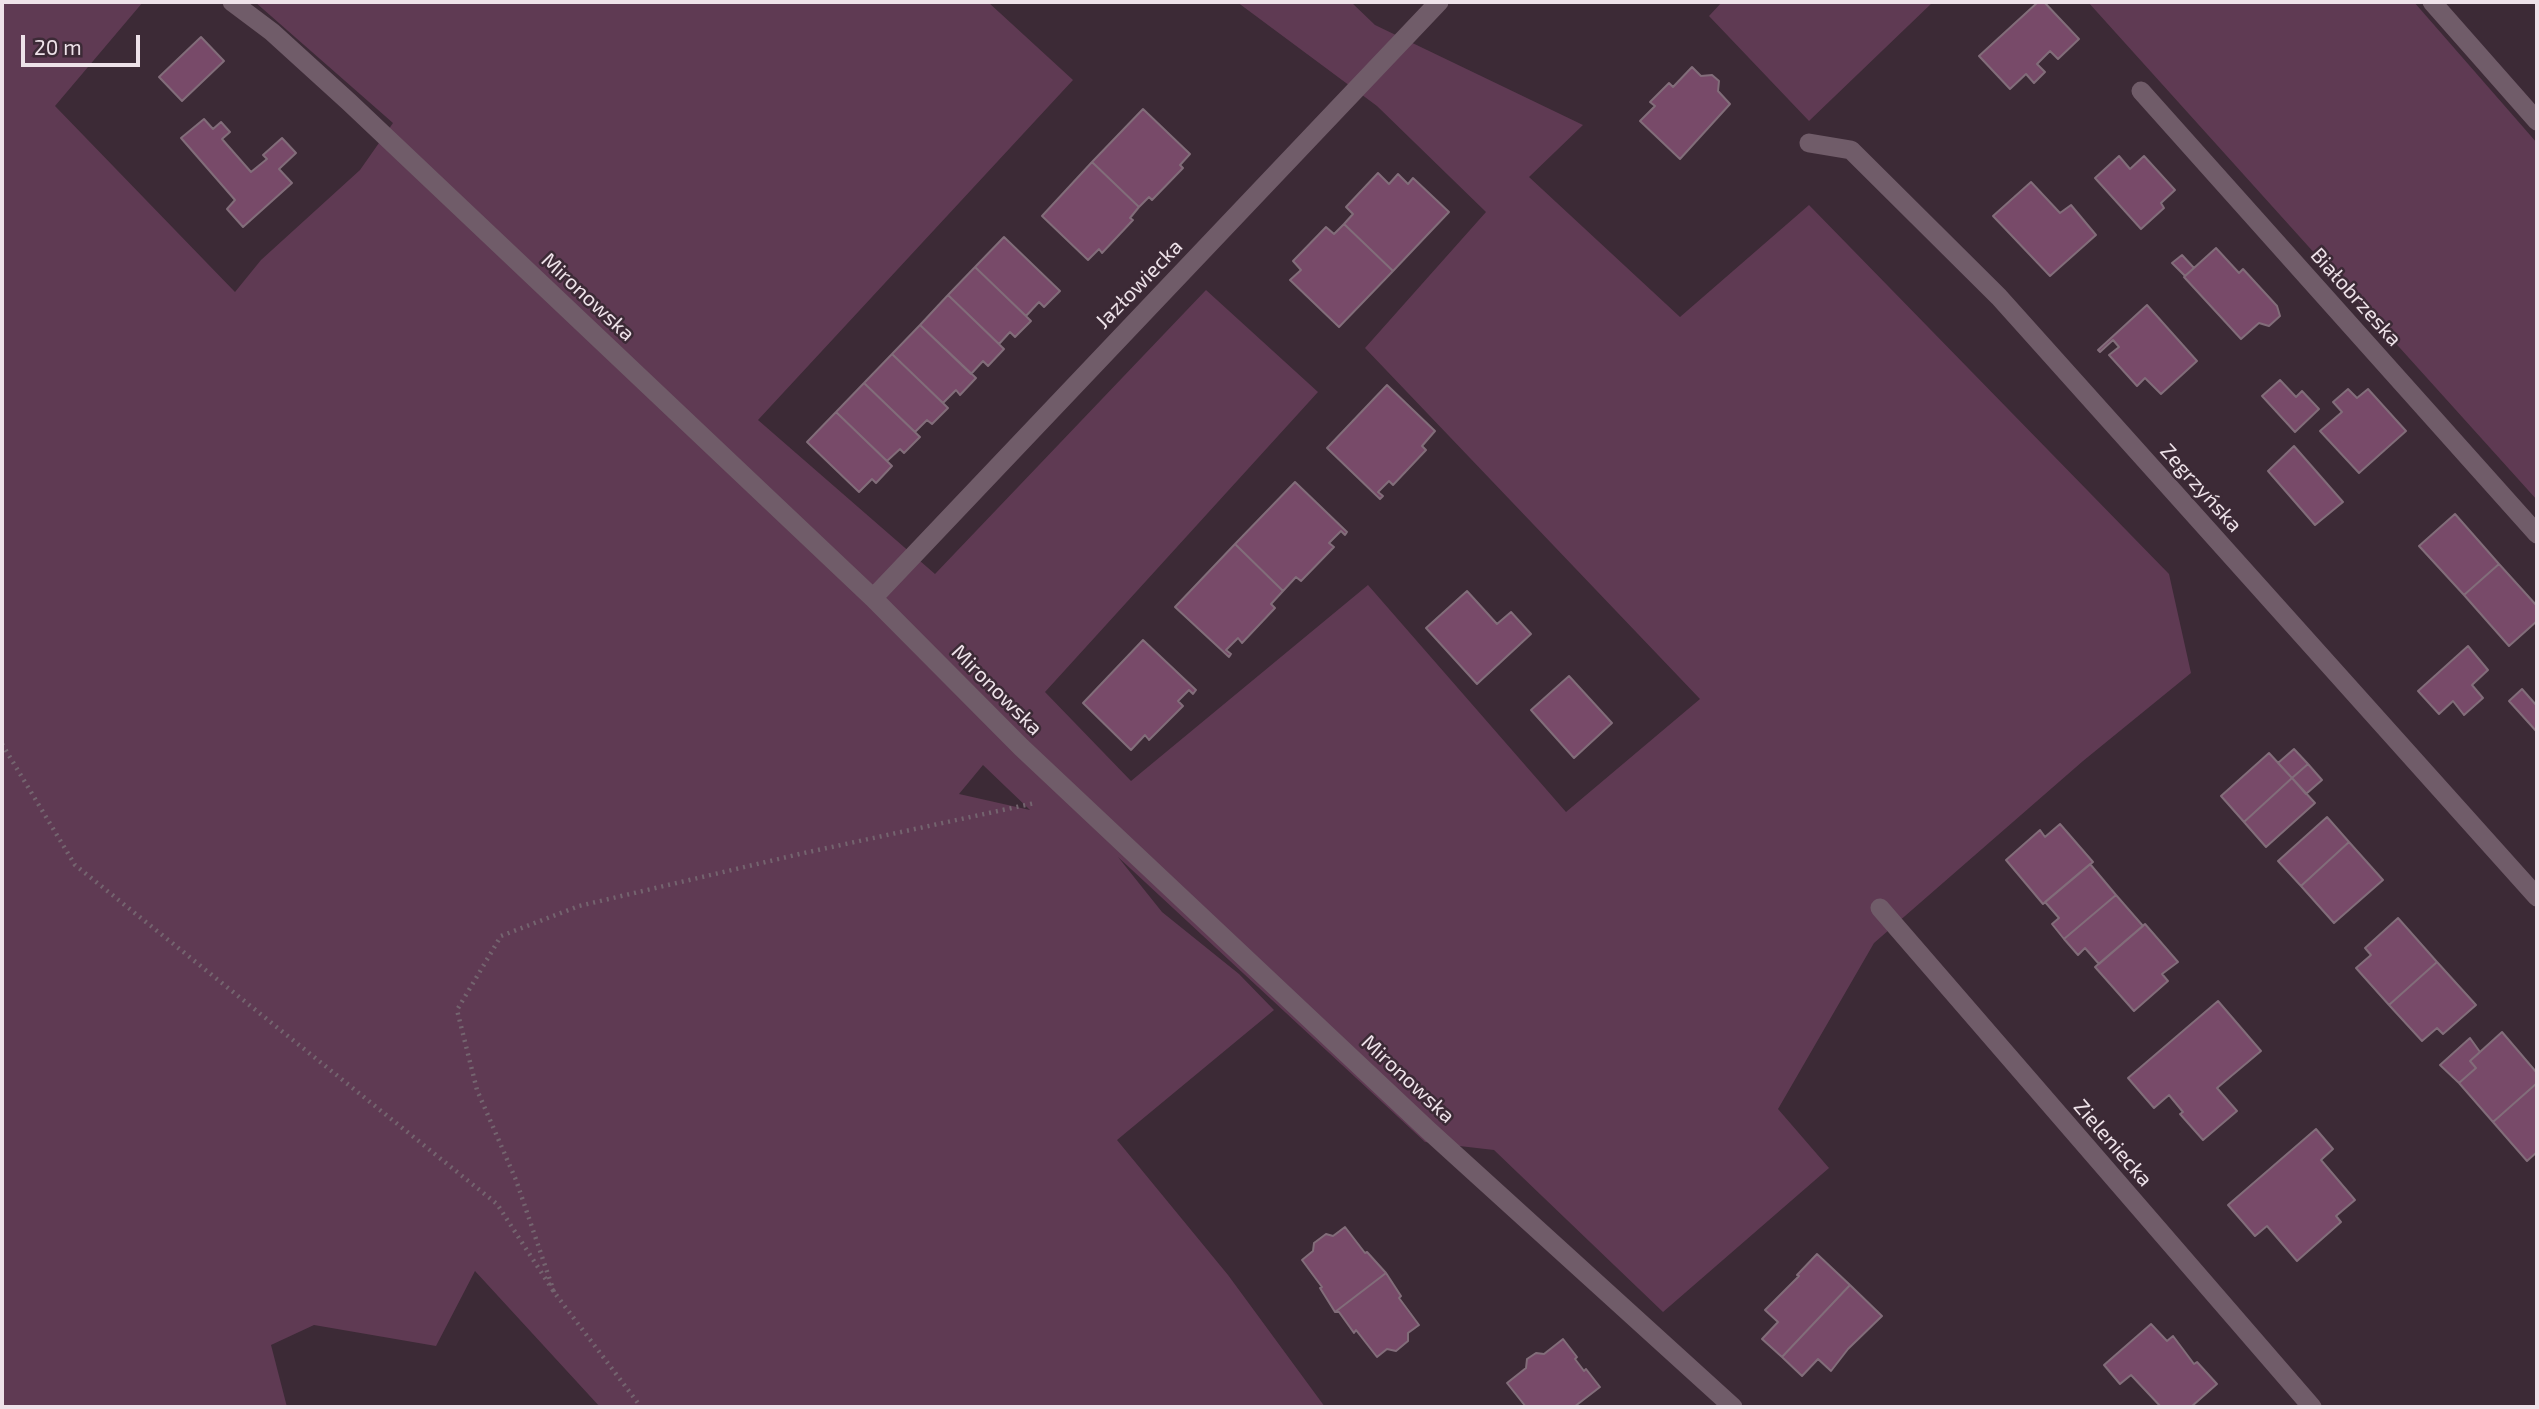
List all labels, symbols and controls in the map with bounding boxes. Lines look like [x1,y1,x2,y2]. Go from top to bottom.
scale bar [24,21,144,65]
text: 20 m [34,34,82,59]
street label: Jazłowiecka [1090,234,1188,334]
street label: Białobrzeska [2305,243,2407,351]
street label: Mironowska [536,248,640,346]
street label: Zegrzyńska [2155,439,2247,537]
street label: Mironowska [946,639,1048,741]
street label: Mironowska [1356,1030,1460,1128]
street label: Zieleniecka [2068,1094,2158,1192]

